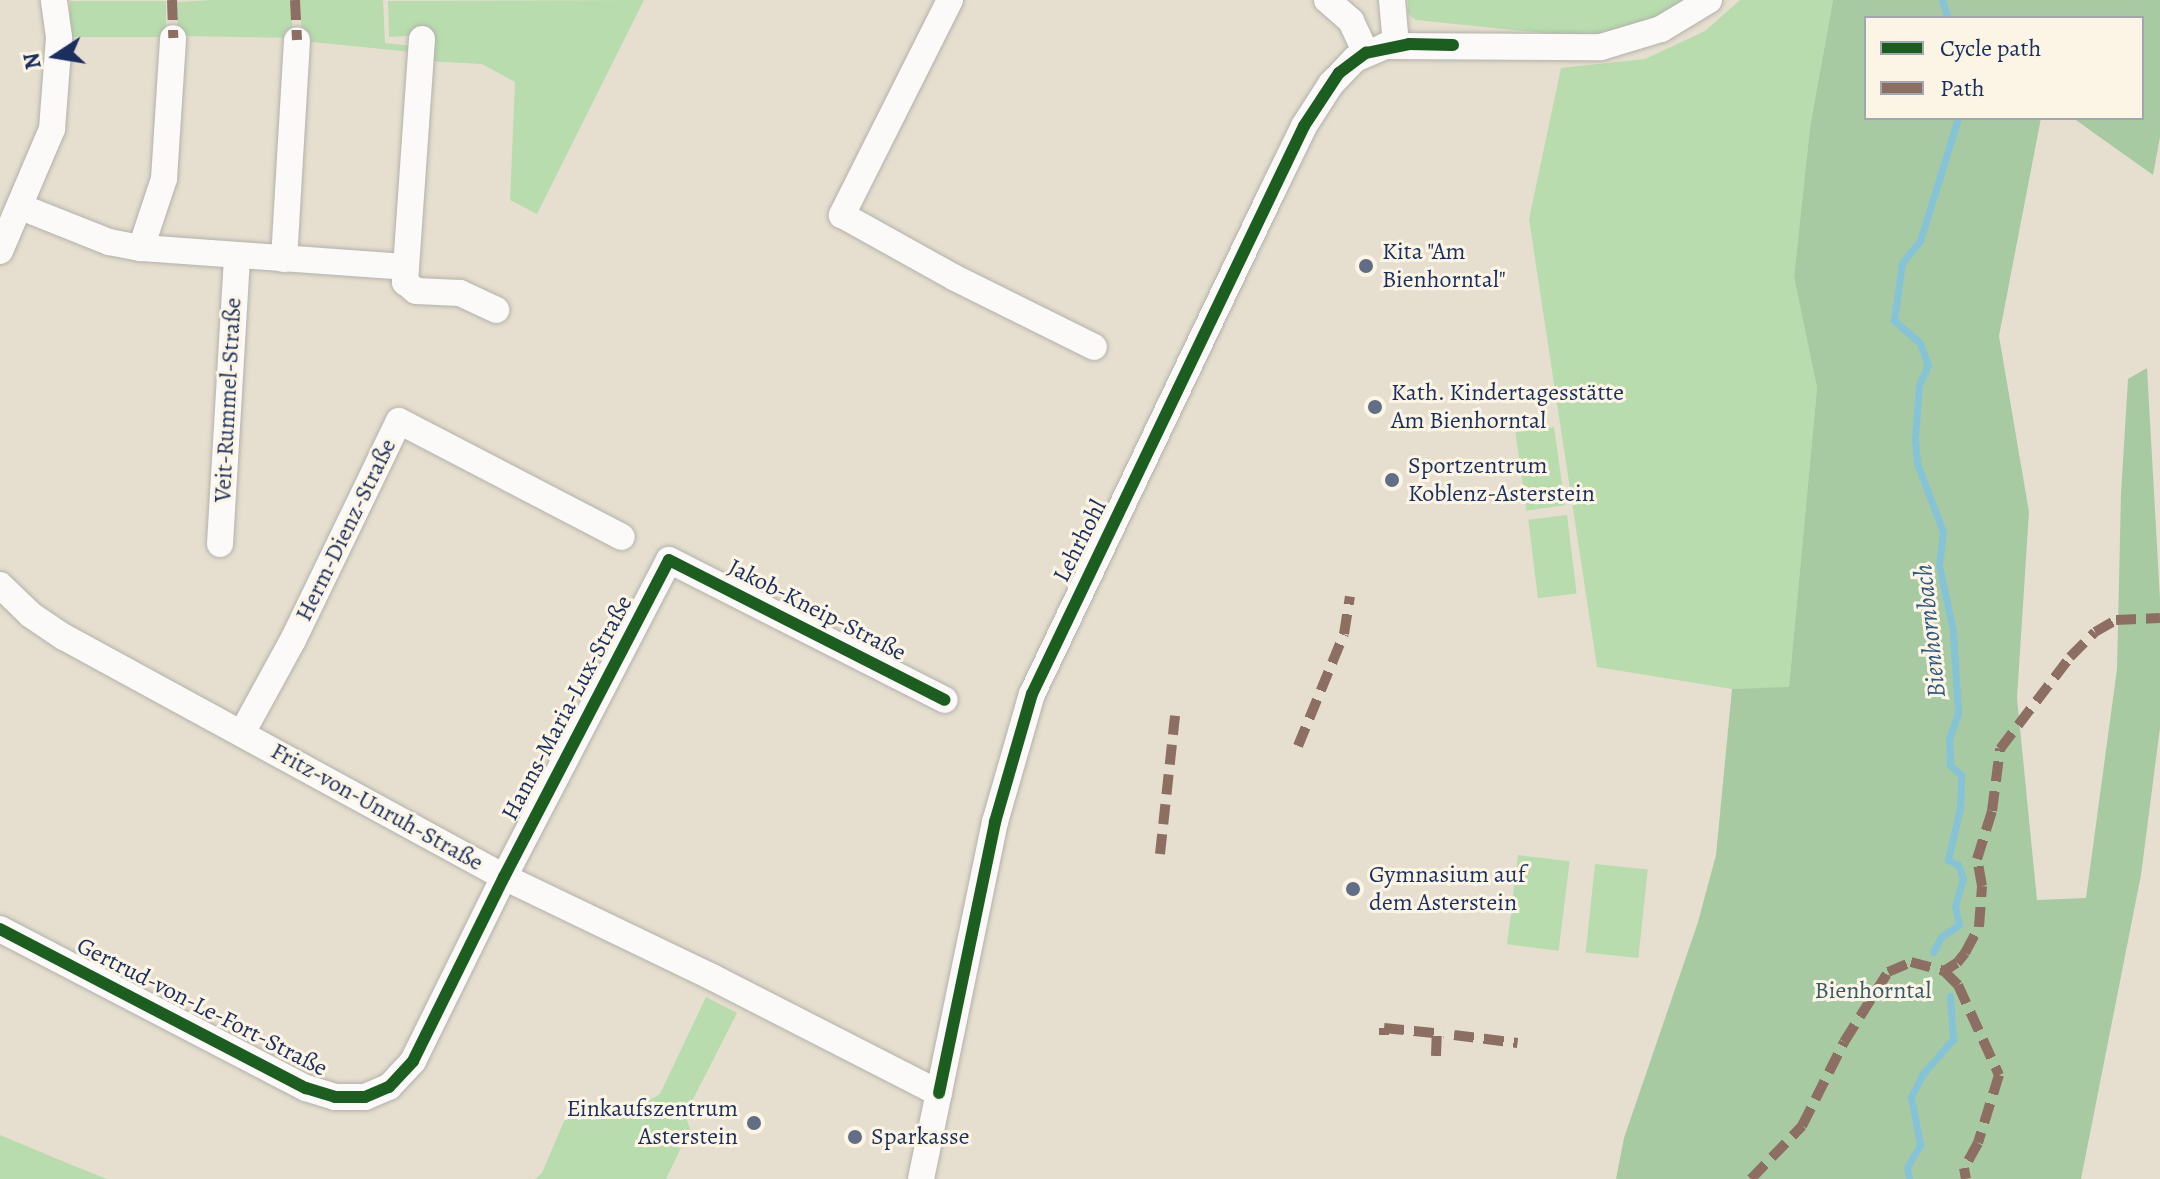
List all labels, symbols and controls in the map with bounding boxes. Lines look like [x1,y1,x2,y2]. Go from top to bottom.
north arrow [16,16,96,96]
legend [1864,16,2144,120]
text: Cycle path [1940,32,2041,64]
text: N [16,50,49,72]
text: Path [1940,72,1985,104]
place label: Kita "Am Bienhorntal" [1382,238,1506,294]
marker: Kita "Am Bienhorntal" [1357,257,1375,275]
street label: Veit-Rummel-Straße [208,297,248,503]
place label: Kath. Kindertagesstätte Am Bienhorntal [1391,379,1625,435]
marker: Kath. Kindertagesstätte Am Bienhorntal [1366,398,1384,416]
street label: Herm-Dienz-Straße [289,434,403,626]
place label: Sportzentrum Koblenz-Asterstein [1408,452,1595,508]
marker: Sportzentrum Koblenz-Asterstein [1383,471,1401,489]
street label: Lehrhohl [1047,495,1113,587]
street label: Jakob-Kneip-Straße [723,553,911,667]
water label: Bienhornbach [1907,563,1953,699]
street label: Hanns-Maria-Lux-Straße [495,591,639,825]
street label: Fritz-von-Unruh-Straße [266,737,488,877]
place label: Gymnasium auf dem Asterstein [1369,861,1526,917]
marker: Gymnasium auf dem Asterstein [1344,880,1362,898]
street label: Gertrud-von-Le-Fort-Straße [72,931,332,1083]
park label: Bienhorntal [1815,977,1931,1005]
place label: Einkaufszentrum Asterstein [566,1095,738,1151]
marker: Einkaufszentrum Asterstein [745,1114,763,1132]
place label: Sparkasse [871,1123,969,1151]
marker: Sparkasse [846,1128,864,1146]

